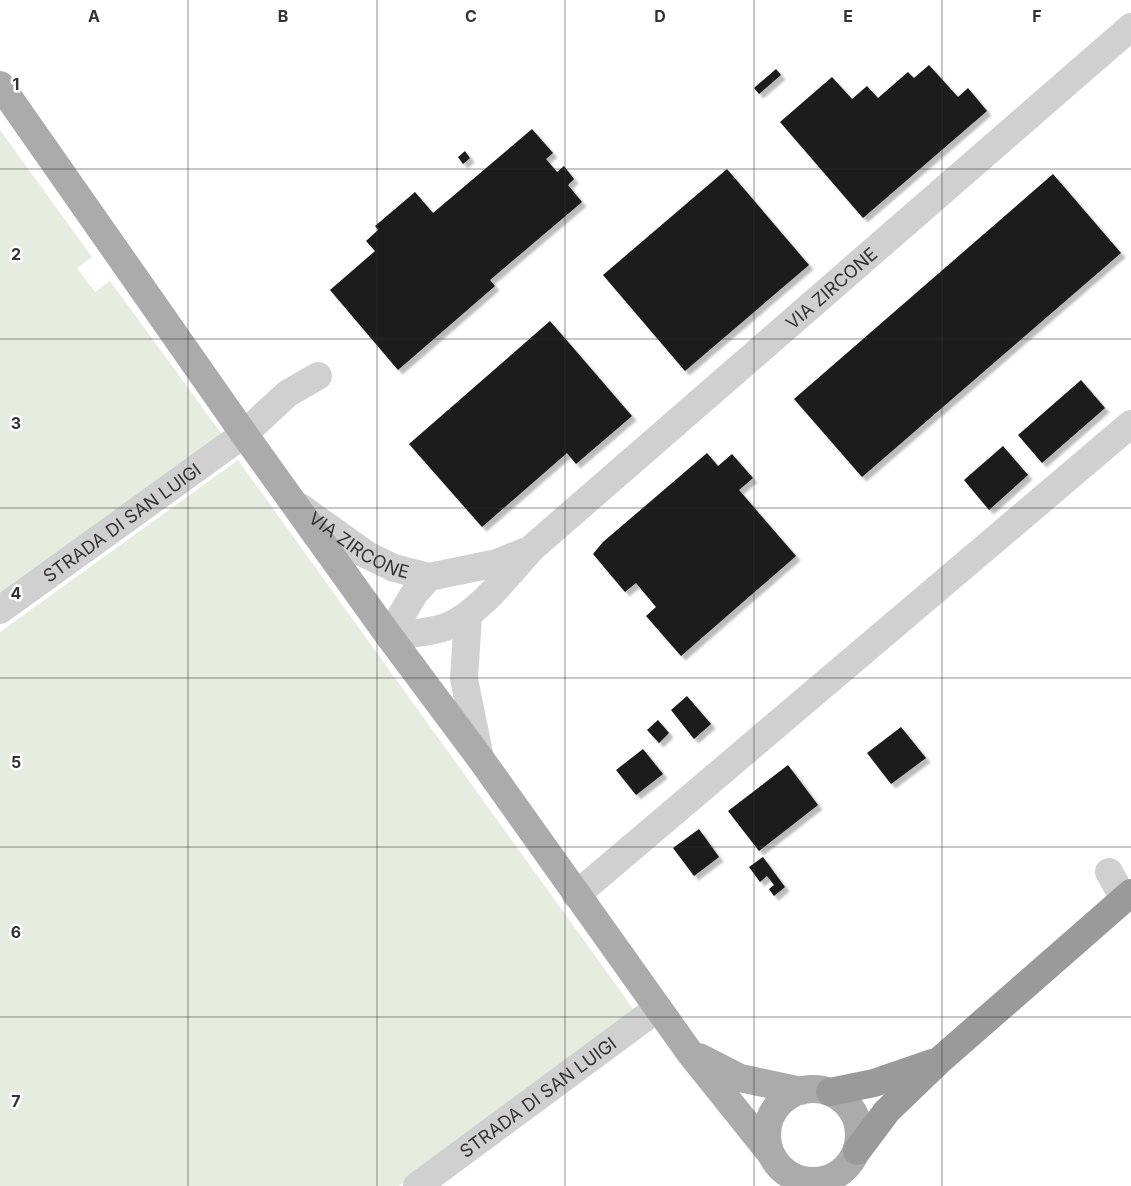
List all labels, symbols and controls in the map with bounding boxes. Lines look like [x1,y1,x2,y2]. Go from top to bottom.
text: A [88,6,100,26]
text: B [278,6,288,26]
text: C [465,6,477,26]
text: D [654,6,666,26]
text: E [843,6,853,26]
text: F [1032,6,1042,26]
text: 1 [13,74,19,94]
street label: VIA ZIRCONE [781,243,881,333]
text: 2 [11,244,21,264]
text: 3 [11,413,21,433]
street label: STRADA DI SAN LUIGI [39,458,205,586]
street label: VIA ZIRCONE [305,507,412,582]
text: 4 [11,583,22,603]
text: 5 [11,752,21,772]
text: 6 [11,922,21,942]
street label: STRADA DI SAN LUIGI [455,1032,620,1162]
text: 7 [11,1091,21,1111]

